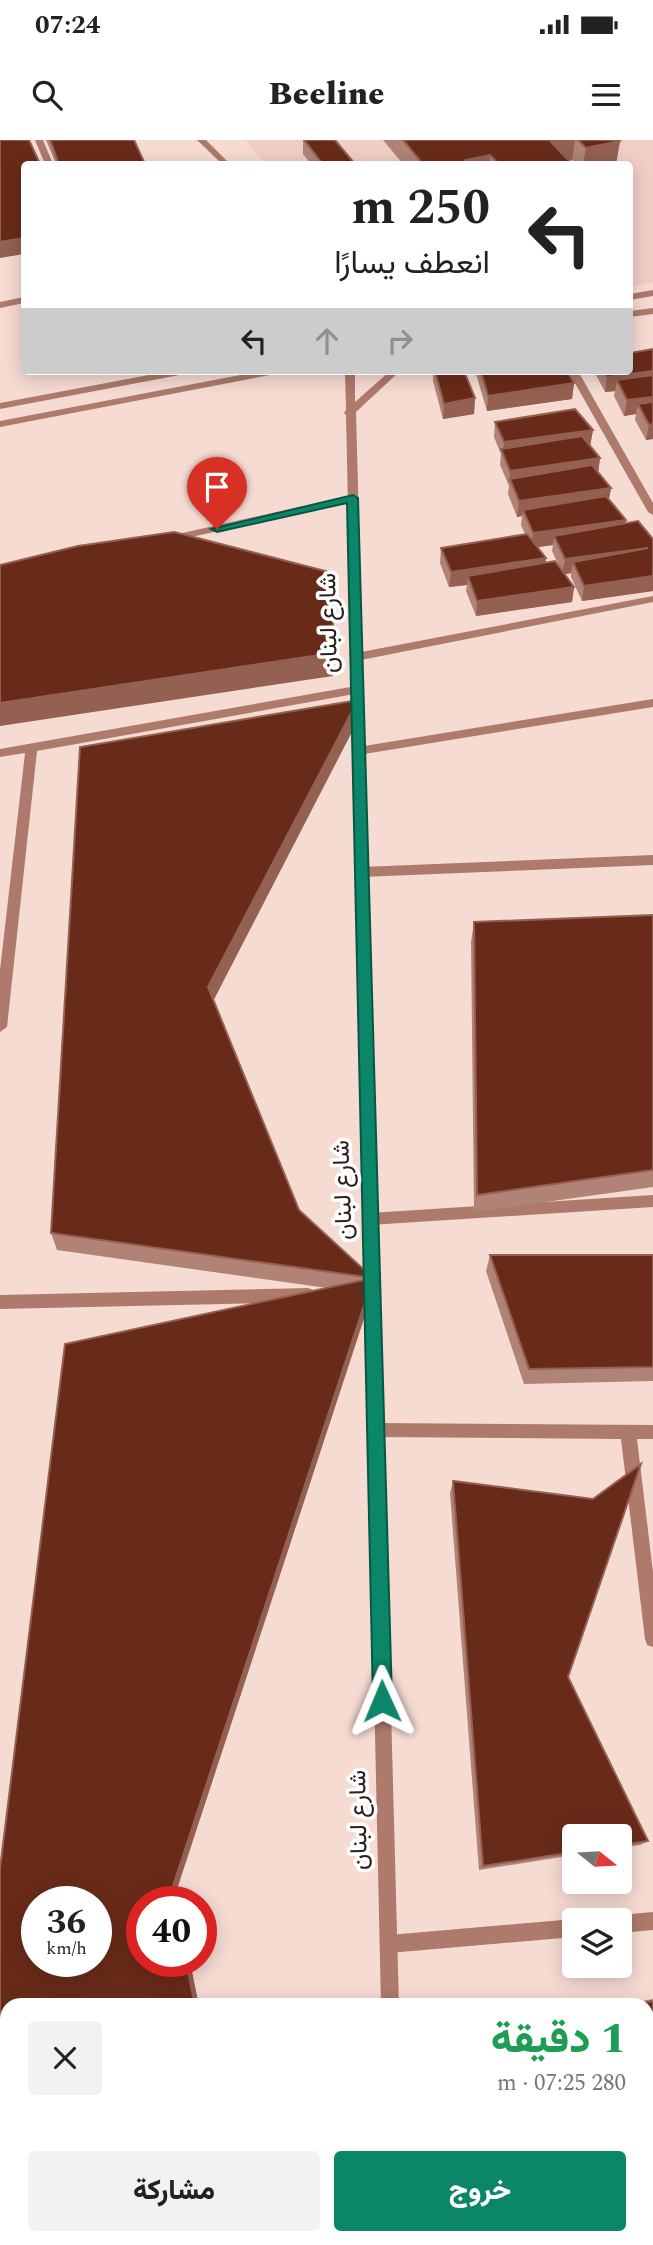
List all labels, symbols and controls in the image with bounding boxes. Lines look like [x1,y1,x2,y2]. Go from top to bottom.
text: 07:24 [35,5,100,45]
text: Beeline [269,70,384,119]
icon: search [28,76,66,114]
icon: menu [587,76,625,114]
text: 250 m [351,171,490,246]
icon: left [514,189,605,280]
text: انعطف يسارًا [334,239,490,288]
icon: left [235,322,273,360]
icon: ahead [308,322,346,360]
icon: right [381,322,419,360]
pin [187,457,247,529]
icon: arrive [198,468,236,506]
street label: شارع لبنان [310,573,348,673]
street label: شارع لبنان [323,1139,363,1241]
position arrow [345,1664,419,1738]
street label: شارع لبنان [340,1770,378,1870]
north arrow [562,1824,632,1894]
map controls [562,1824,632,1978]
speed limit sign: 40 [126,1886,217,1977]
text: 36 [47,1896,86,1949]
button: layers [562,1908,632,1978]
text: km/h [46,1935,87,1962]
text: 1 دقيقة [491,2008,626,2071]
button: close [28,2021,102,2095]
text: 280 m · 07:25 [497,2066,626,2101]
button: مشاركة [28,2151,320,2231]
button: خروج [334,2151,626,2231]

